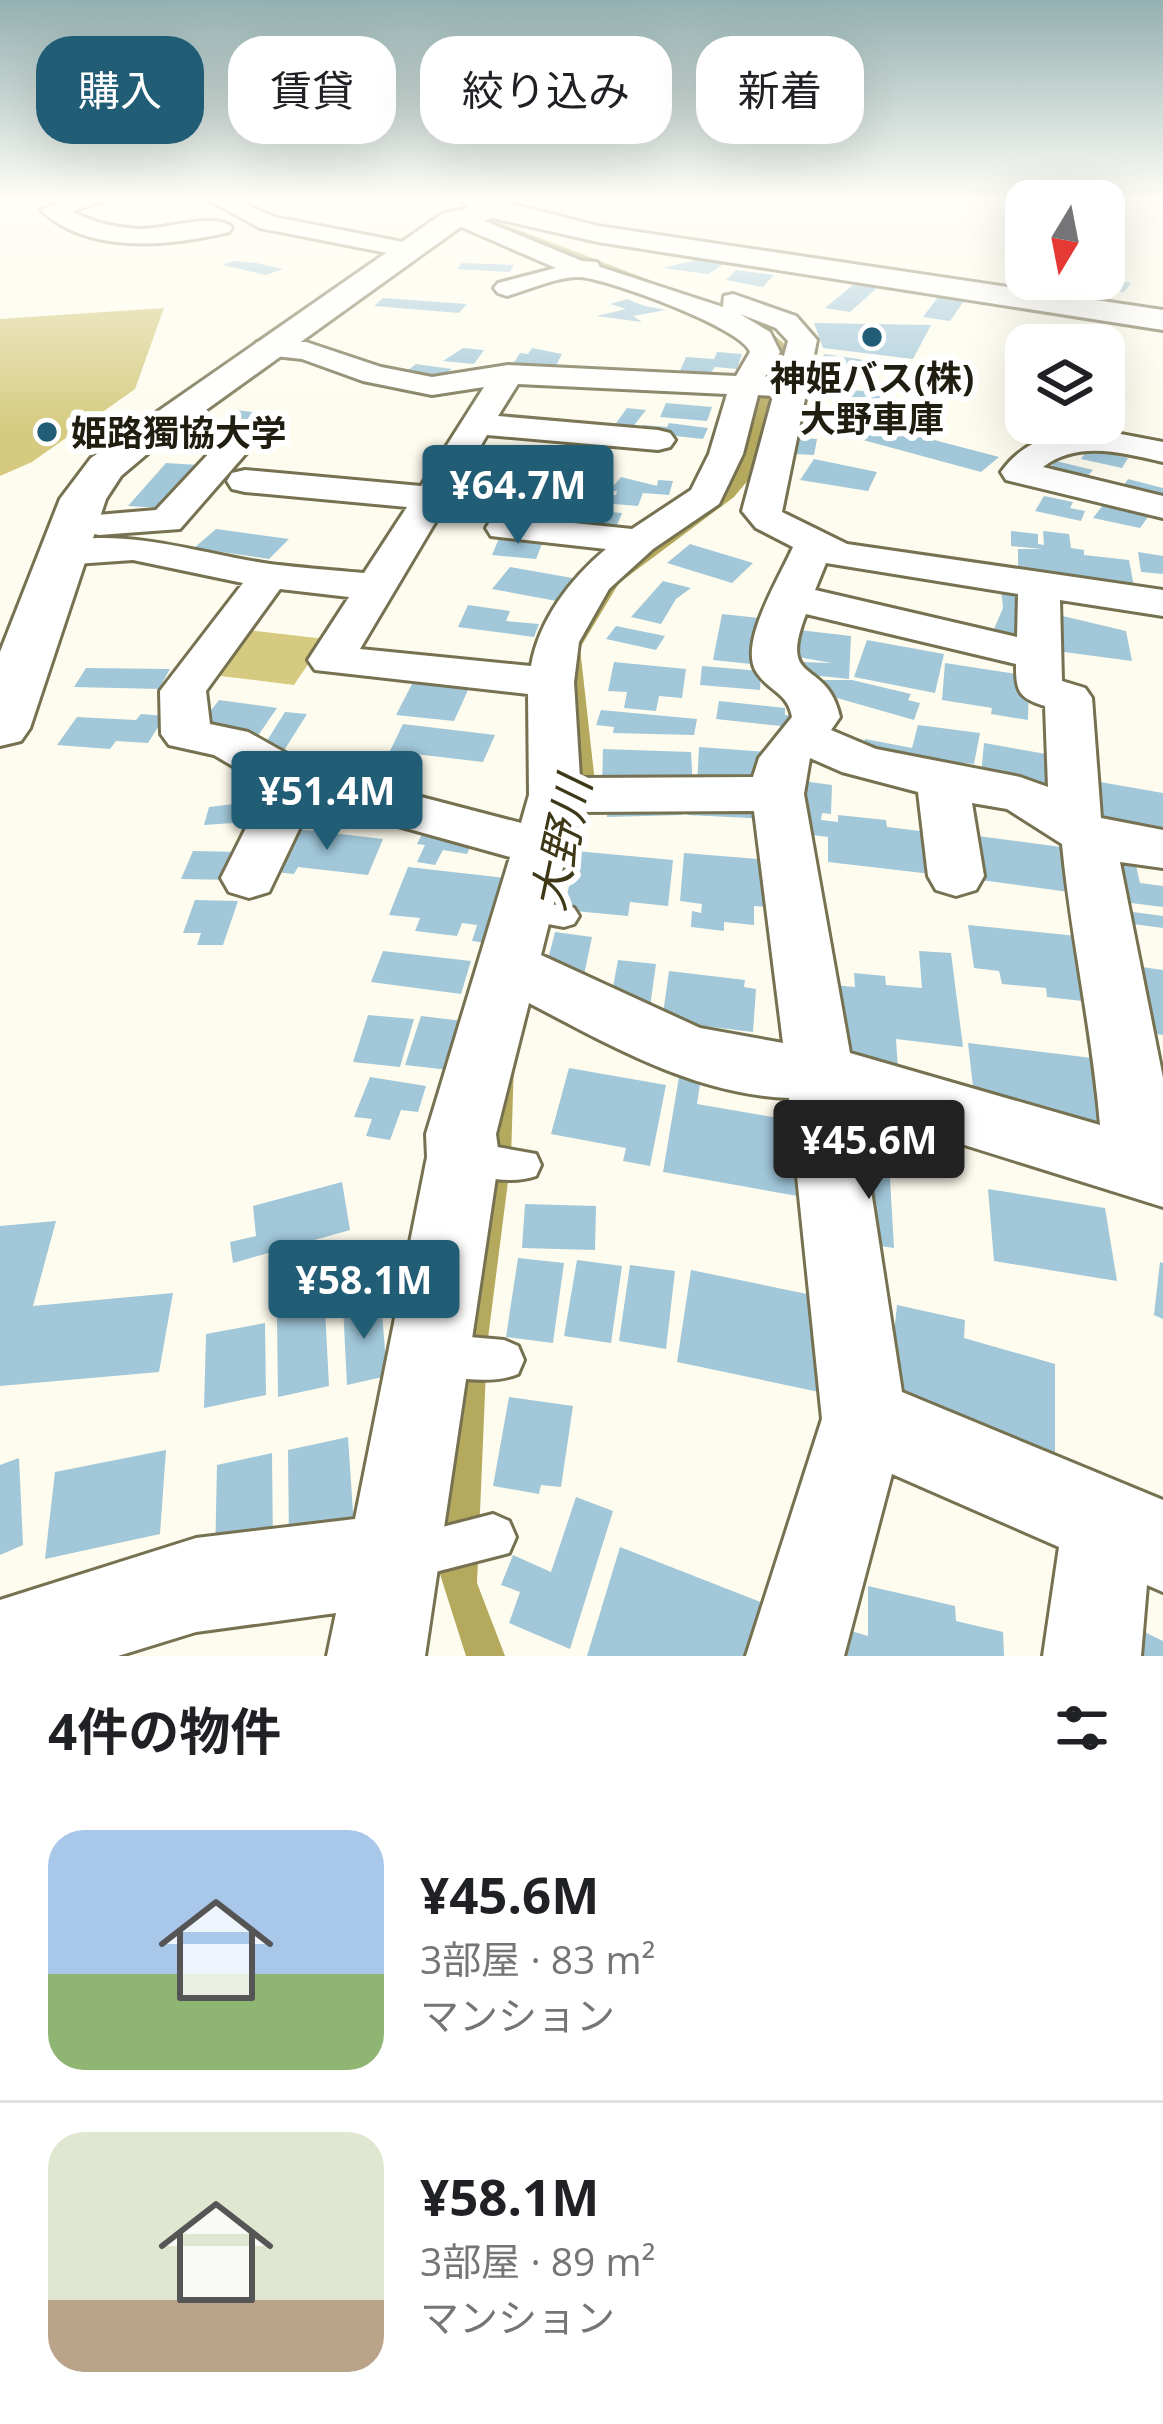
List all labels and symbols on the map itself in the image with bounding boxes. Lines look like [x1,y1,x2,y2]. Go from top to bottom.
north arrow [1005,180,1125,300]
marker: 神姫バス(株) 大野車庫 [859,324,885,350]
place label: 神姫バス(株) 大野車庫 [770,353,974,443]
place label: 姫路獨協大学 [71,408,287,457]
marker: 姫路獨協大学 [34,419,60,445]
pin: ¥64.7M [420,445,616,547]
pin: ¥51.4M [229,751,425,853]
water label: 大野川 [516,767,605,915]
pin: ¥45.6M [771,1100,967,1202]
pin: ¥58.1M [266,1240,462,1342]

